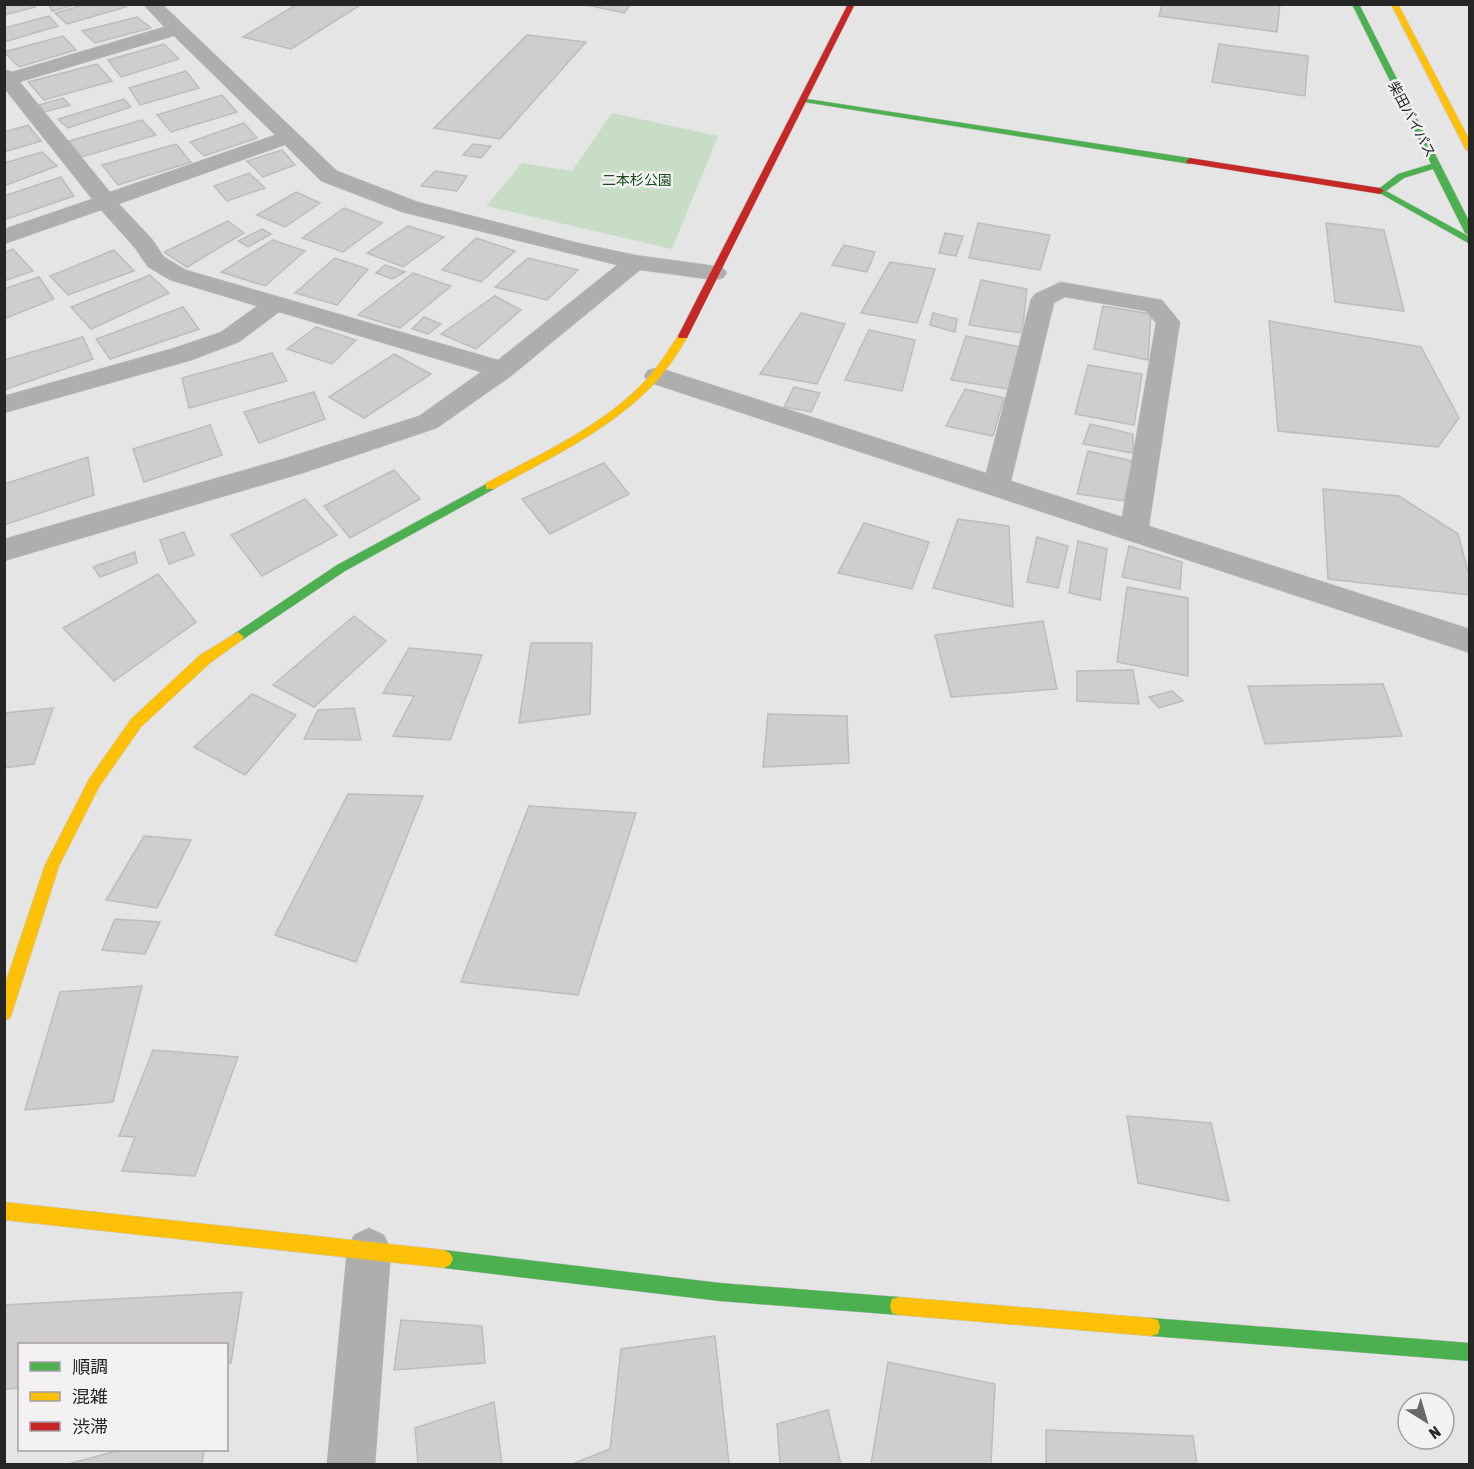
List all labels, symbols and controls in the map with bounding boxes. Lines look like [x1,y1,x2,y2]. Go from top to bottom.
street label: 柴田バイパス [1385,78,1439,160]
park label: 二本杉公園 [602,172,672,188]
legend [18,1343,228,1451]
text: 順調 [72,1356,108,1377]
text: 混雑 [72,1386,108,1407]
north arrow [1396,1391,1456,1451]
text: 渋滞 [72,1416,108,1437]
text: N [1426,1423,1444,1443]

